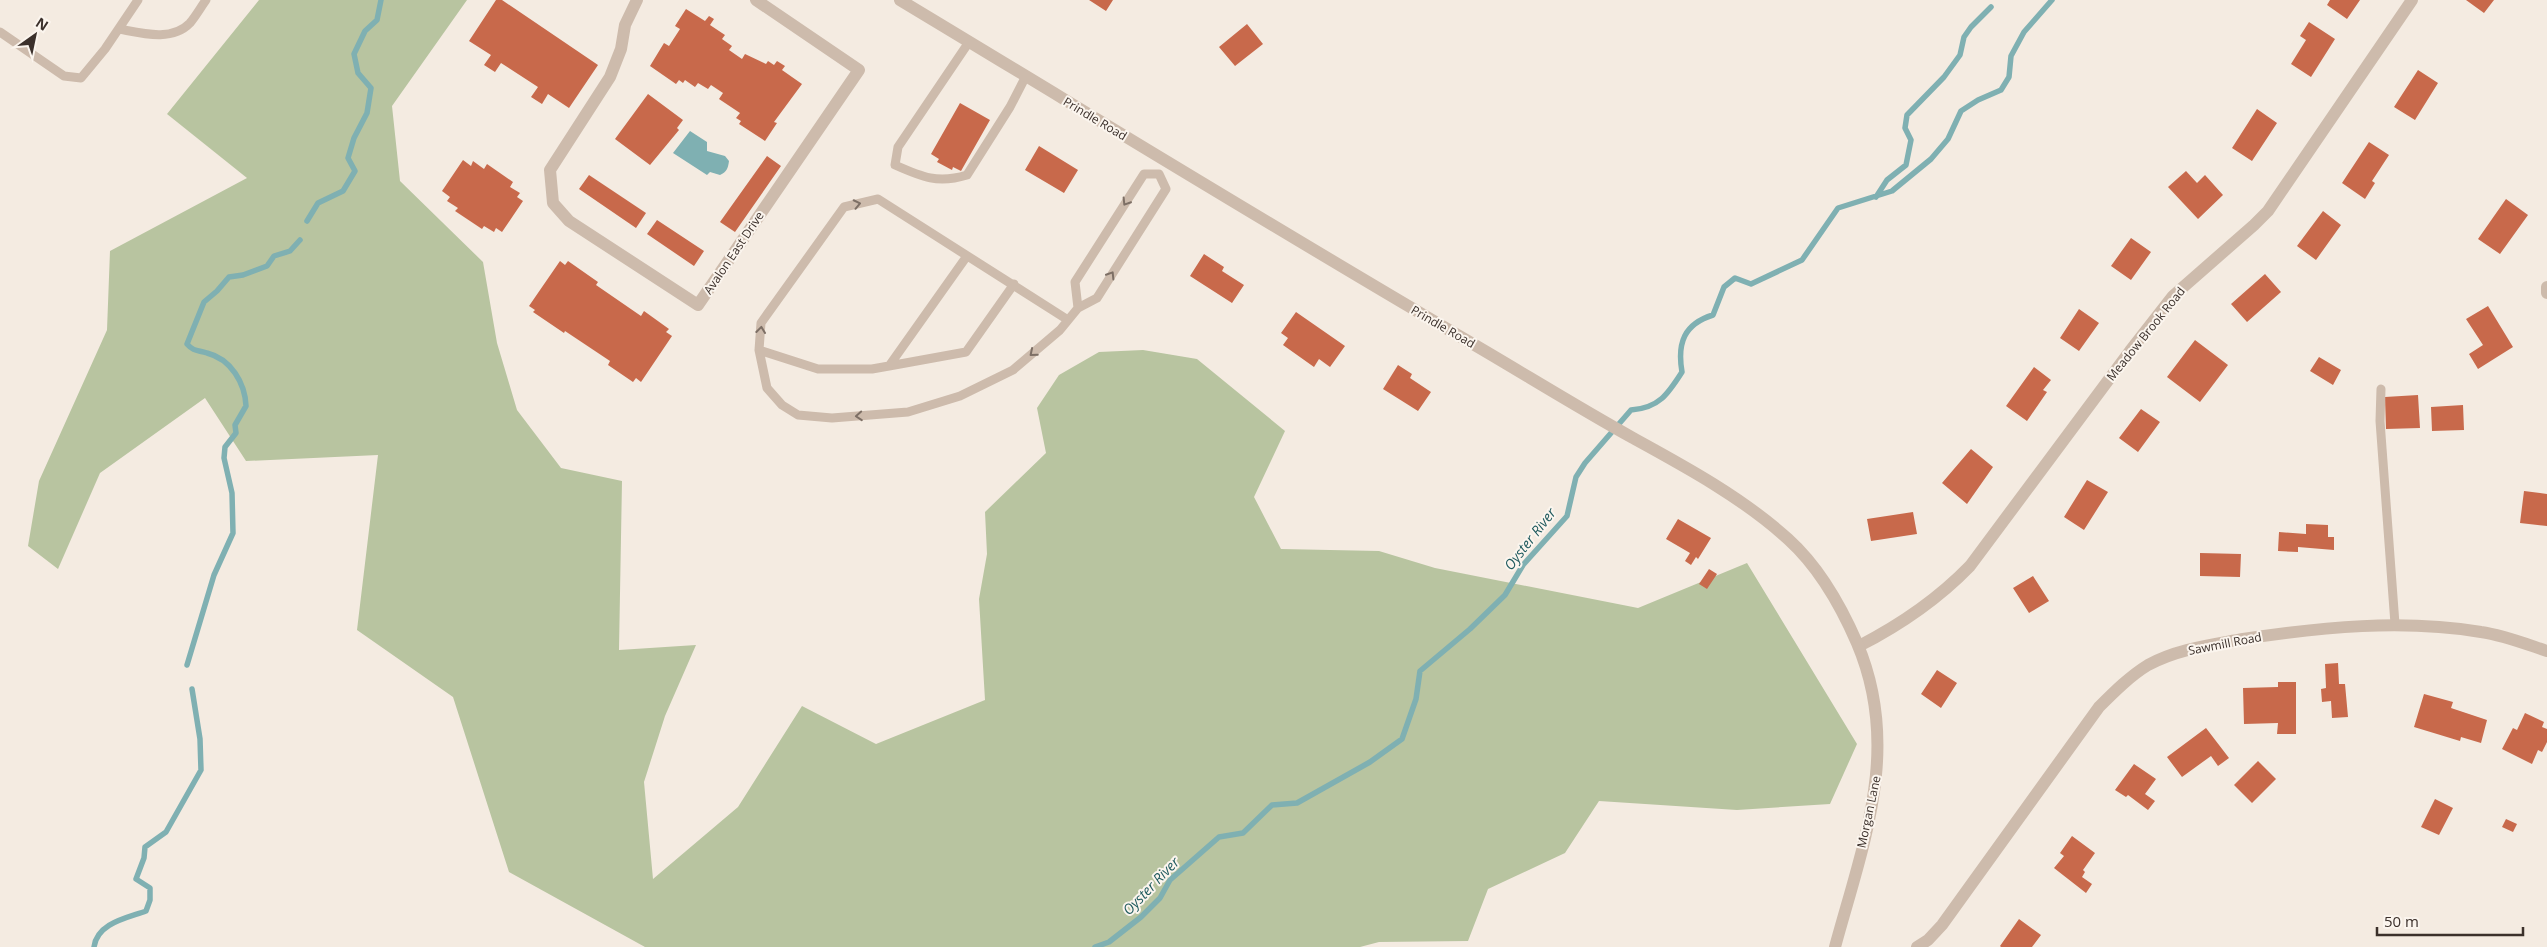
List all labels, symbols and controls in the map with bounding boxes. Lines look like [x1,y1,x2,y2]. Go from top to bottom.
north arrow [10,10,60,60]
text: N [32,13,52,35]
street label: Prindle Road [1060,93,1130,144]
one-way arrow [1123,196,1132,205]
one-way arrow [852,199,861,210]
street label: Avalon East Drive [699,208,768,298]
one-way arrow [1105,272,1115,281]
street label: Meadow Brook Road [2102,283,2189,384]
street label: Prindle Road [1408,301,1478,352]
one-way arrow [755,325,766,333]
one-way arrow [1030,347,1039,356]
one-way arrow [855,410,863,421]
water label: Oyster River [1499,503,1560,574]
street label: Sawmill Road [2187,628,2263,659]
street label: Morgan Lane [1853,774,1885,850]
water label: Oyster River [1118,852,1183,919]
scale bar [2377,904,2523,936]
text: 50 m [2384,911,2419,931]

